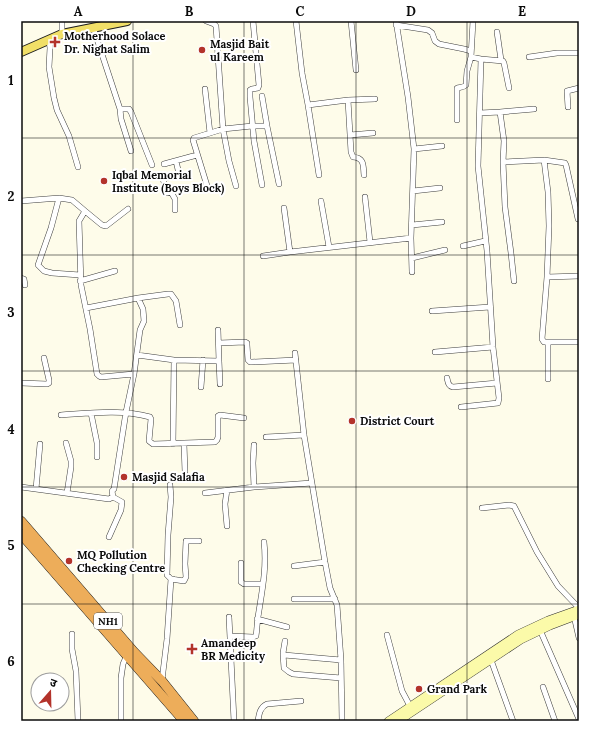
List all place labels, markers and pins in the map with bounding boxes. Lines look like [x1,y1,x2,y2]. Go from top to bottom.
place label: Motherhood Solace Dr. Nighat Salim [64,29,166,56]
marker: Motherhood Solace Dr. Nighat Salim [49,36,61,48]
place label: Masjid Bait ul Kareem [210,37,270,64]
marker: Masjid Bait ul Kareem [197,45,207,55]
place label: Iqbal Memorial Institute (Boys Block) [112,168,224,196]
marker: Iqbal Memorial Institute (Boys Block) [99,176,109,186]
place label: District Court [360,414,435,428]
marker: District Court [347,416,357,426]
place label: Masjid Salafia [132,470,205,484]
marker: Masjid Salafia [119,472,129,482]
place label: MQ Pollution Checking Centre [77,548,165,575]
marker: MQ Pollution Checking Centre [64,556,74,566]
place label: Amandeep BR Medicity [201,636,266,663]
marker: Amandeep BR Medicity [186,643,198,655]
place label: Grand Park [427,682,488,696]
marker: Grand Park [414,684,424,694]

